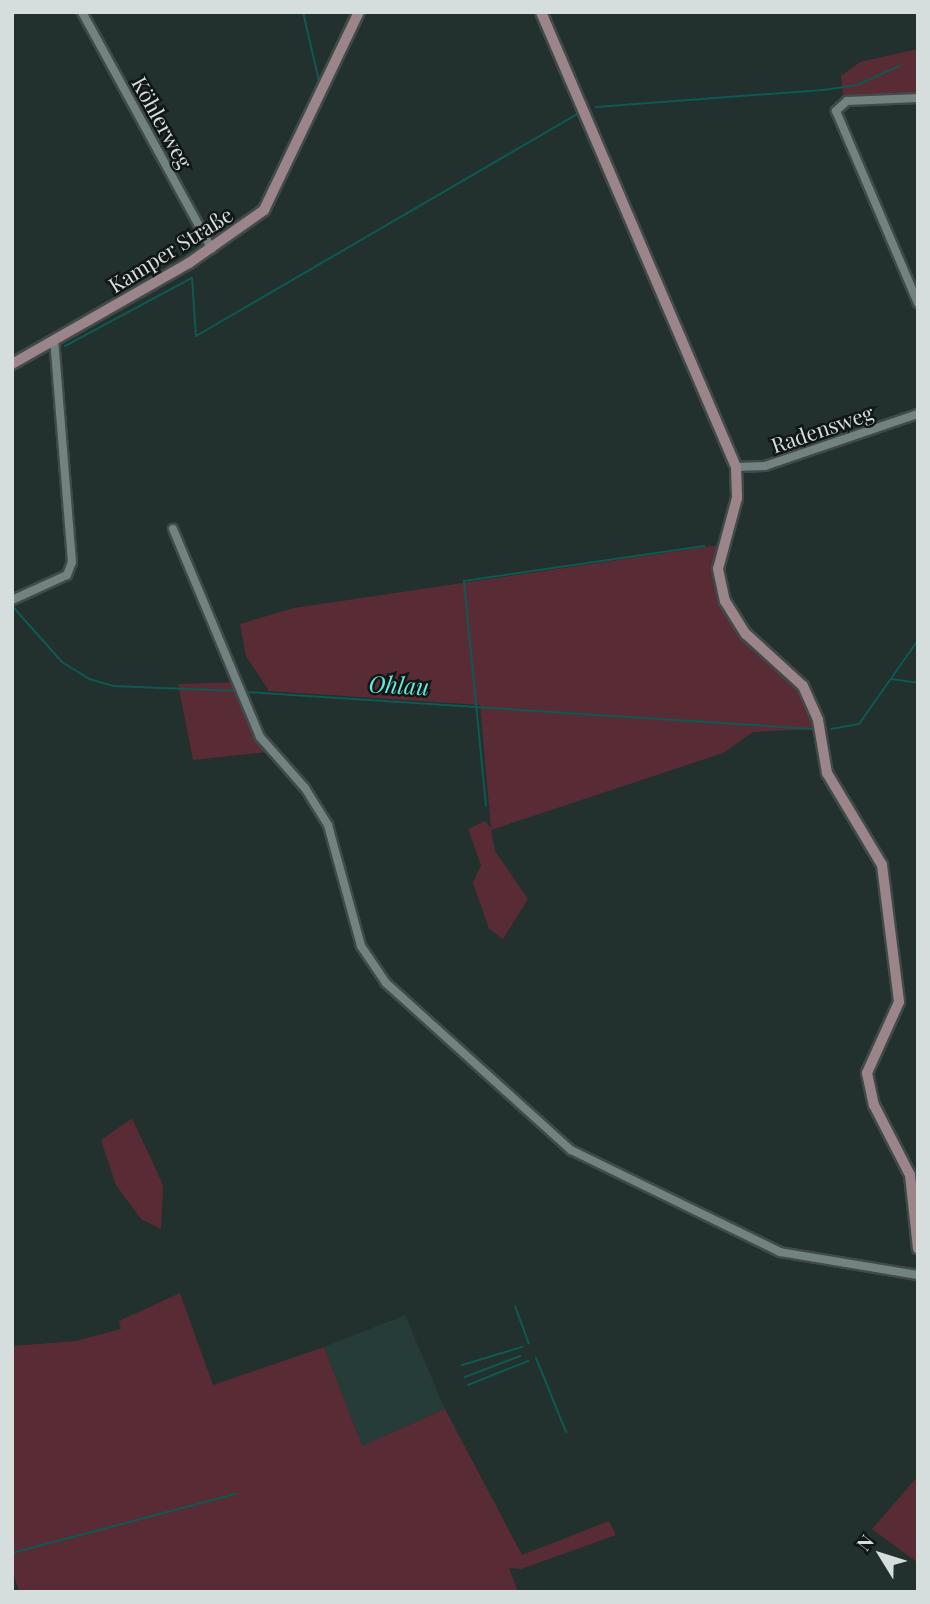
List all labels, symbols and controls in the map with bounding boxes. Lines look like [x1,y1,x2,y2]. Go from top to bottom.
street label: Köhlerweg [128,72,198,172]
street label: Kamper Straße [103,201,237,297]
street label: Radensweg [768,399,876,457]
water label: Ohlau [368,670,430,700]
north arrow [846,1520,916,1590]
text: N [850,1529,879,1555]

